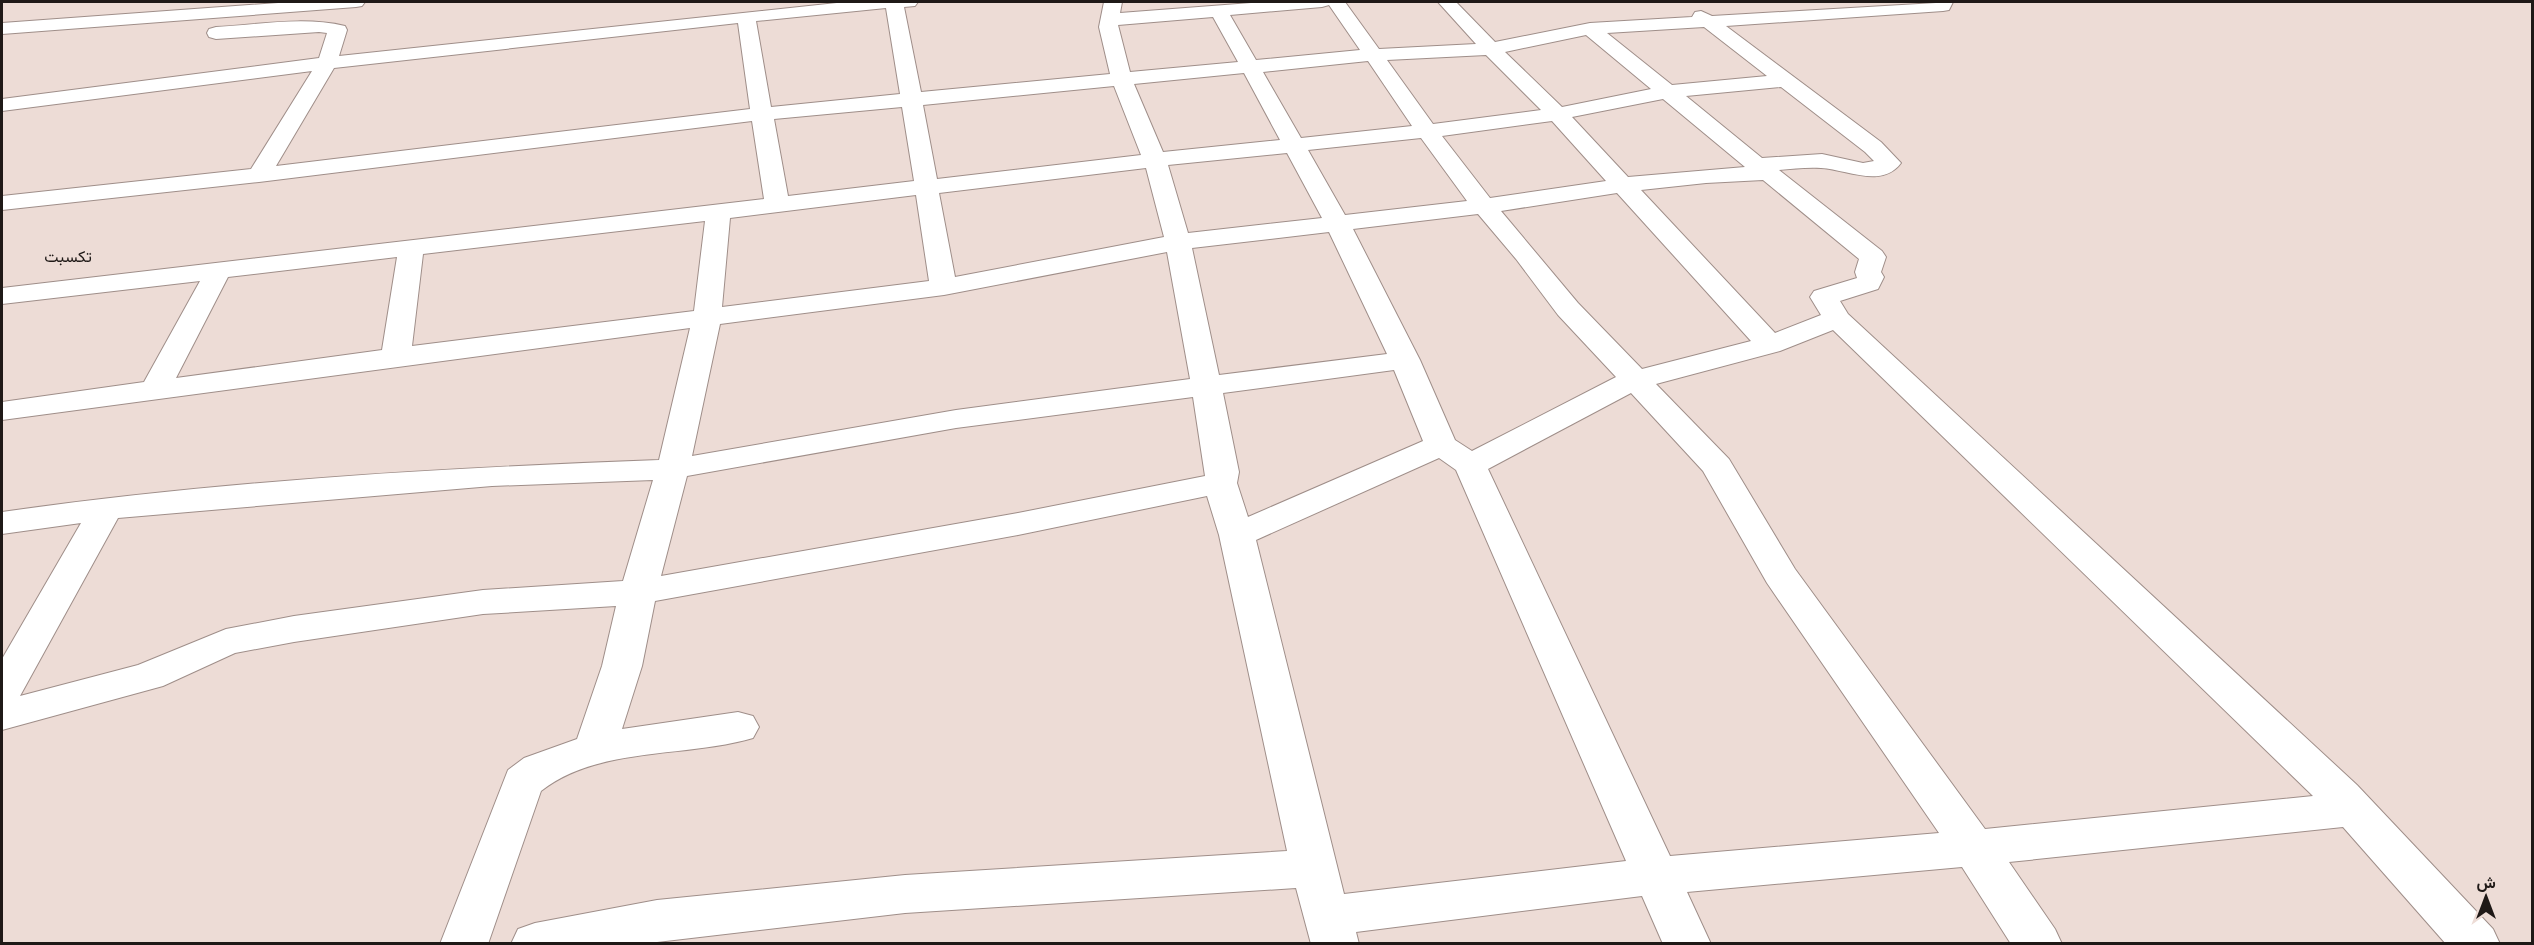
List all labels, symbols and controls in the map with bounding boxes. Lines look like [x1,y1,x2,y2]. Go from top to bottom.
district label: تكسبت [44,247,92,266]
north arrow [2456,867,2516,927]
text: ش [2476,873,2496,892]

